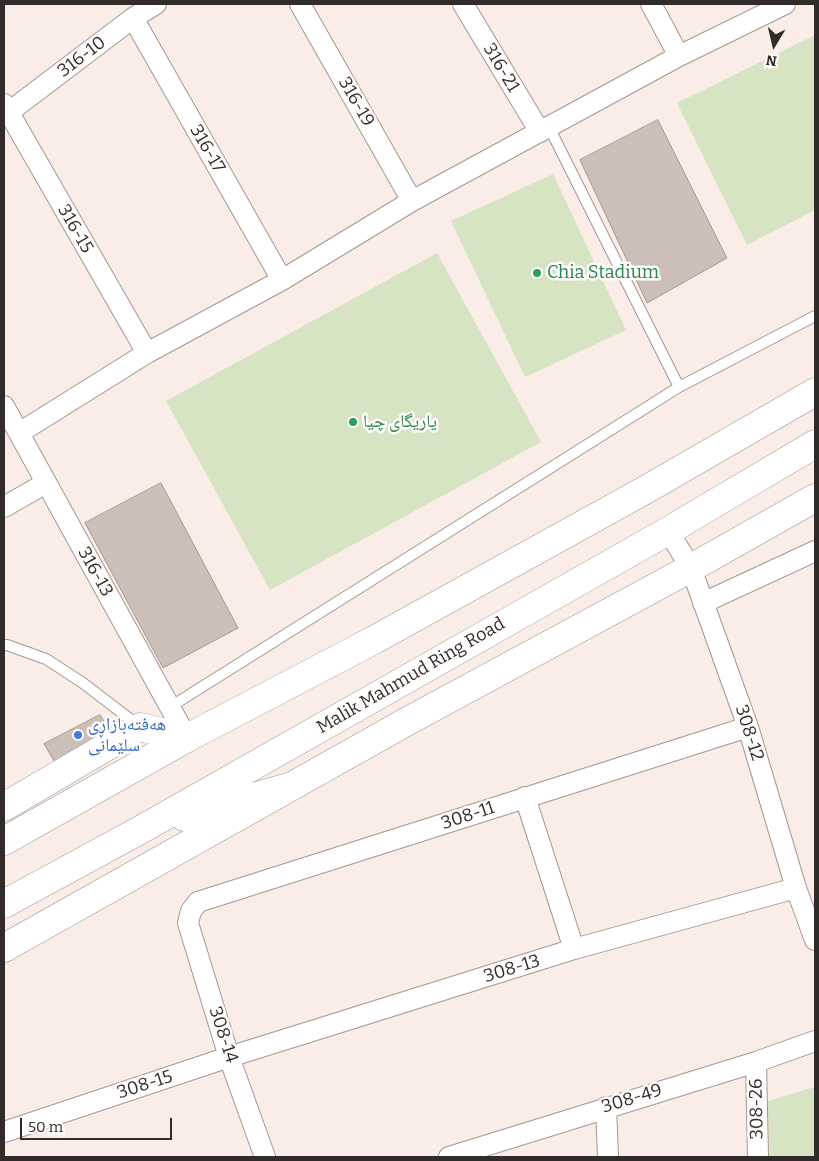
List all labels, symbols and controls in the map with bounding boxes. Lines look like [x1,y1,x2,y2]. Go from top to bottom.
north arrow [749,20,799,70]
street label: 316-10 [54,32,110,82]
street label: 316-21 [478,40,524,96]
text: N [765,51,778,70]
street label: 316-19 [333,73,379,131]
street label: 316-17 [185,121,229,177]
street label: 316-15 [53,201,97,257]
place label: Chia Stadium [547,262,659,284]
marker: Chia Stadium [531,267,543,279]
place label: یاریگای چیا [363,411,437,433]
marker: یاریگای چیا [347,416,359,428]
street label: 316-13 [73,544,117,600]
street label: Malik Mahmud Ring Road [313,613,509,739]
street label: 308-12 [730,702,768,764]
place label: هەفتەبازاڕی سلێمانی [88,714,166,756]
marker: هەفتەبازاڕی سلێمانی [72,729,84,741]
street label: 308-11 [439,797,497,835]
street label: 308-13 [481,950,543,988]
street label: 308-14 [204,1004,242,1066]
street label: 308-15 [115,1066,175,1104]
street label: 308-26 [746,1078,768,1140]
street label: 308-49 [599,1080,665,1118]
scale bar [22,1108,175,1140]
text: 50 m [28,1118,63,1136]

